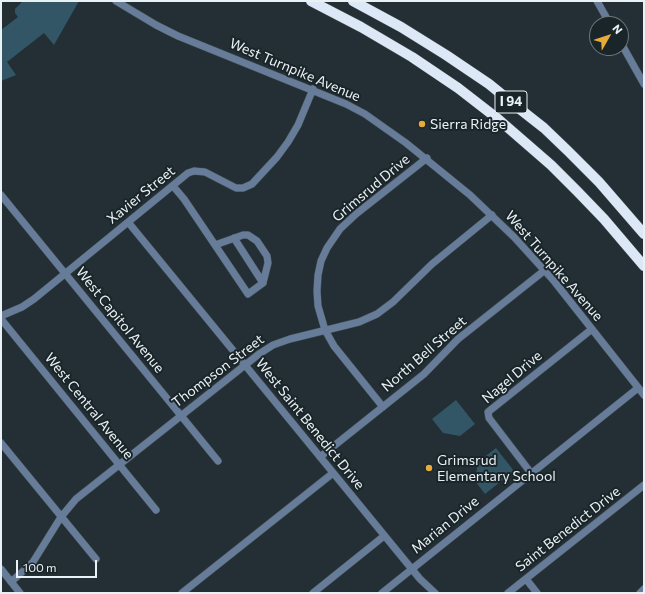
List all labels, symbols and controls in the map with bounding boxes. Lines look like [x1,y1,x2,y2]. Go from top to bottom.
north arrow [589,16,629,56]
text: N [610,21,626,36]
street label: West Turnpike Avenue [227,35,363,105]
road number: I 94 [495,91,527,113]
place label: Sierra Ridge [430,116,506,132]
marker: Sierra Ridge [417,119,427,129]
street label: Grimsrud Drive [329,151,413,225]
street label: Xavier Street [104,162,178,228]
street label: West Turnpike Avenue [502,207,606,325]
street label: West Capitol Avenue [72,264,168,376]
street label: North Bell Street [378,313,470,395]
street label: Thompson Street [169,331,267,411]
street label: Nagel Drive [479,347,545,407]
street label: West Central Avenue [41,349,137,463]
street label: West Saint Benedict Drive [252,355,368,493]
place label: Grimsrud Elementary School [437,452,556,484]
marker: Grimsrud Elementary School [424,463,434,473]
street label: Saint Benedict Drive [512,483,624,575]
street label: Marian Drive [408,493,482,557]
scale bar [18,552,99,578]
text: 100 m [23,560,57,574]

